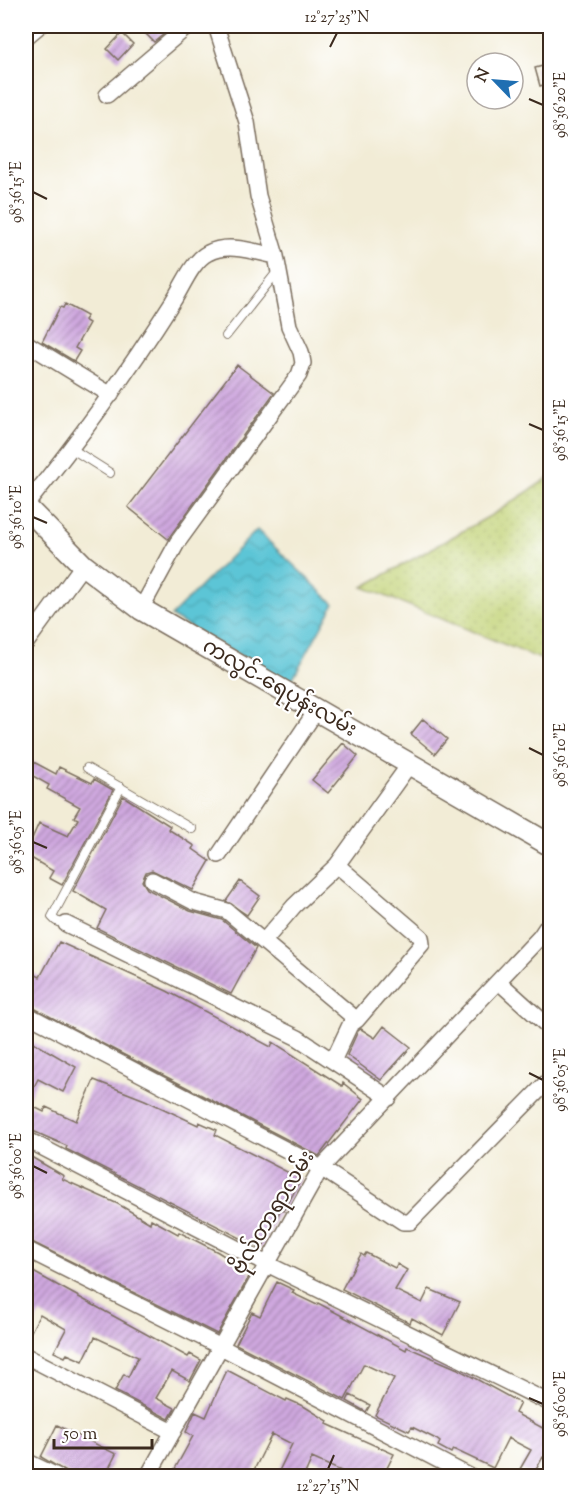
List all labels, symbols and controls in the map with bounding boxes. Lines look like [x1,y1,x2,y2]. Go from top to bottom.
text: 12°27'25"N [305,8,369,29]
north arrow [465,51,525,111]
text: N [471,65,497,86]
text: 98°36'20"E [551,72,572,138]
text: 98°36'15"E [7,161,28,223]
text: 98°36'15"E [551,399,572,461]
text: 98°36'10"E [7,485,28,549]
street label: ကလွင်-ရေပုန်းလမ်း [196,630,363,745]
text: 98°36'10"E [551,723,572,787]
text: 98°36'05"E [7,810,28,874]
text: 98°36'05"E [551,1048,572,1112]
text: 98°36'00"E [7,1133,28,1199]
street label: ဗိုလ်တာရာလမ်း [222,1144,323,1281]
text: 98°36'00"E [551,1371,572,1437]
scale bar [54,1412,152,1450]
text: 50 m [62,1422,98,1448]
text: 12°27'15"N [297,1477,359,1498]

